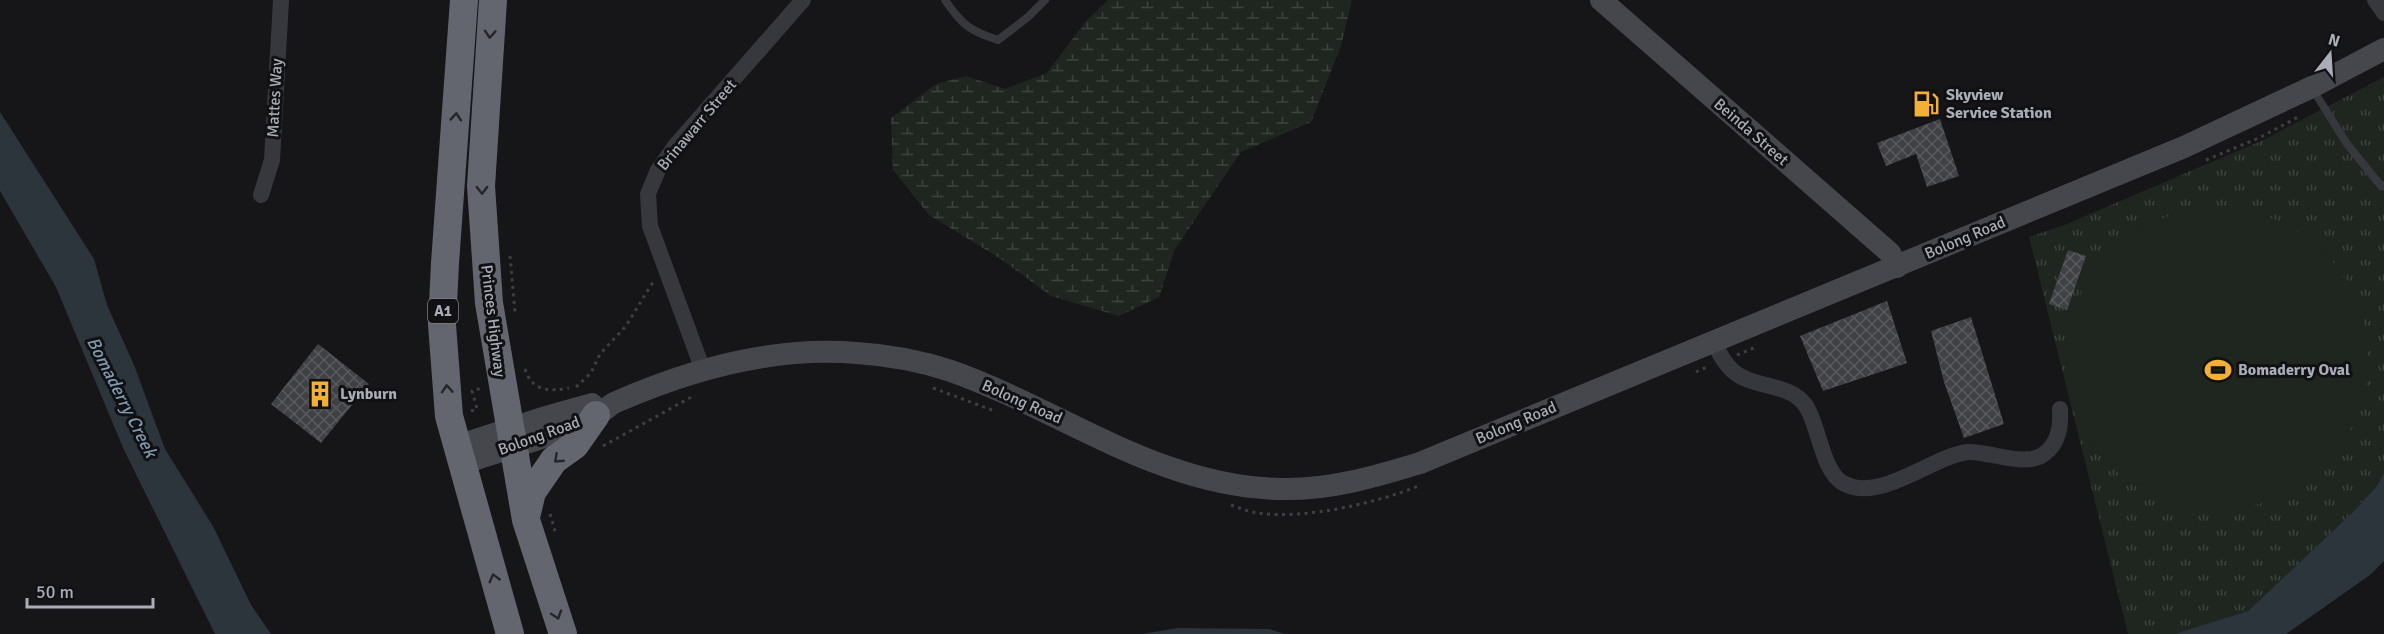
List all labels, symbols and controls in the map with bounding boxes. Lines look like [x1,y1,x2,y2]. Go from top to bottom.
north arrow [2300,24,2360,84]
text: N [2326,29,2342,52]
one-way arrow [484,30,497,39]
street label: Mattes Way [263,58,287,138]
street label: Brinawarr Street [653,75,741,175]
place label: Skyview Service Station [1946,85,2052,123]
fuel station icon: Skyview Service Station [1911,89,1941,119]
street label: Beinda Street [1710,94,1793,170]
one-way arrow [449,113,462,122]
one-way arrow [476,186,488,195]
street label: Bolong Road [1922,212,2008,264]
street label: Princes Highway [476,264,510,379]
road number: A1 [428,299,458,323]
water label: Bomaderry Creek [82,333,163,463]
sports icon: Bomaderry Oval [2203,355,2233,385]
place label: Bomaderry Oval [2238,360,2350,380]
street label: Bolong Road [979,375,1065,429]
building icon: Lynburn [305,379,335,409]
place label: Lynburn [340,384,397,404]
one-way arrow [441,384,454,393]
street label: Bolong Road [1473,397,1559,449]
street label: Bolong Road [495,412,583,460]
one-way arrow [554,452,564,463]
scale bar [27,571,153,609]
one-way arrow [489,573,501,583]
text: 50 m [36,581,74,603]
one-way arrow [550,609,562,620]

